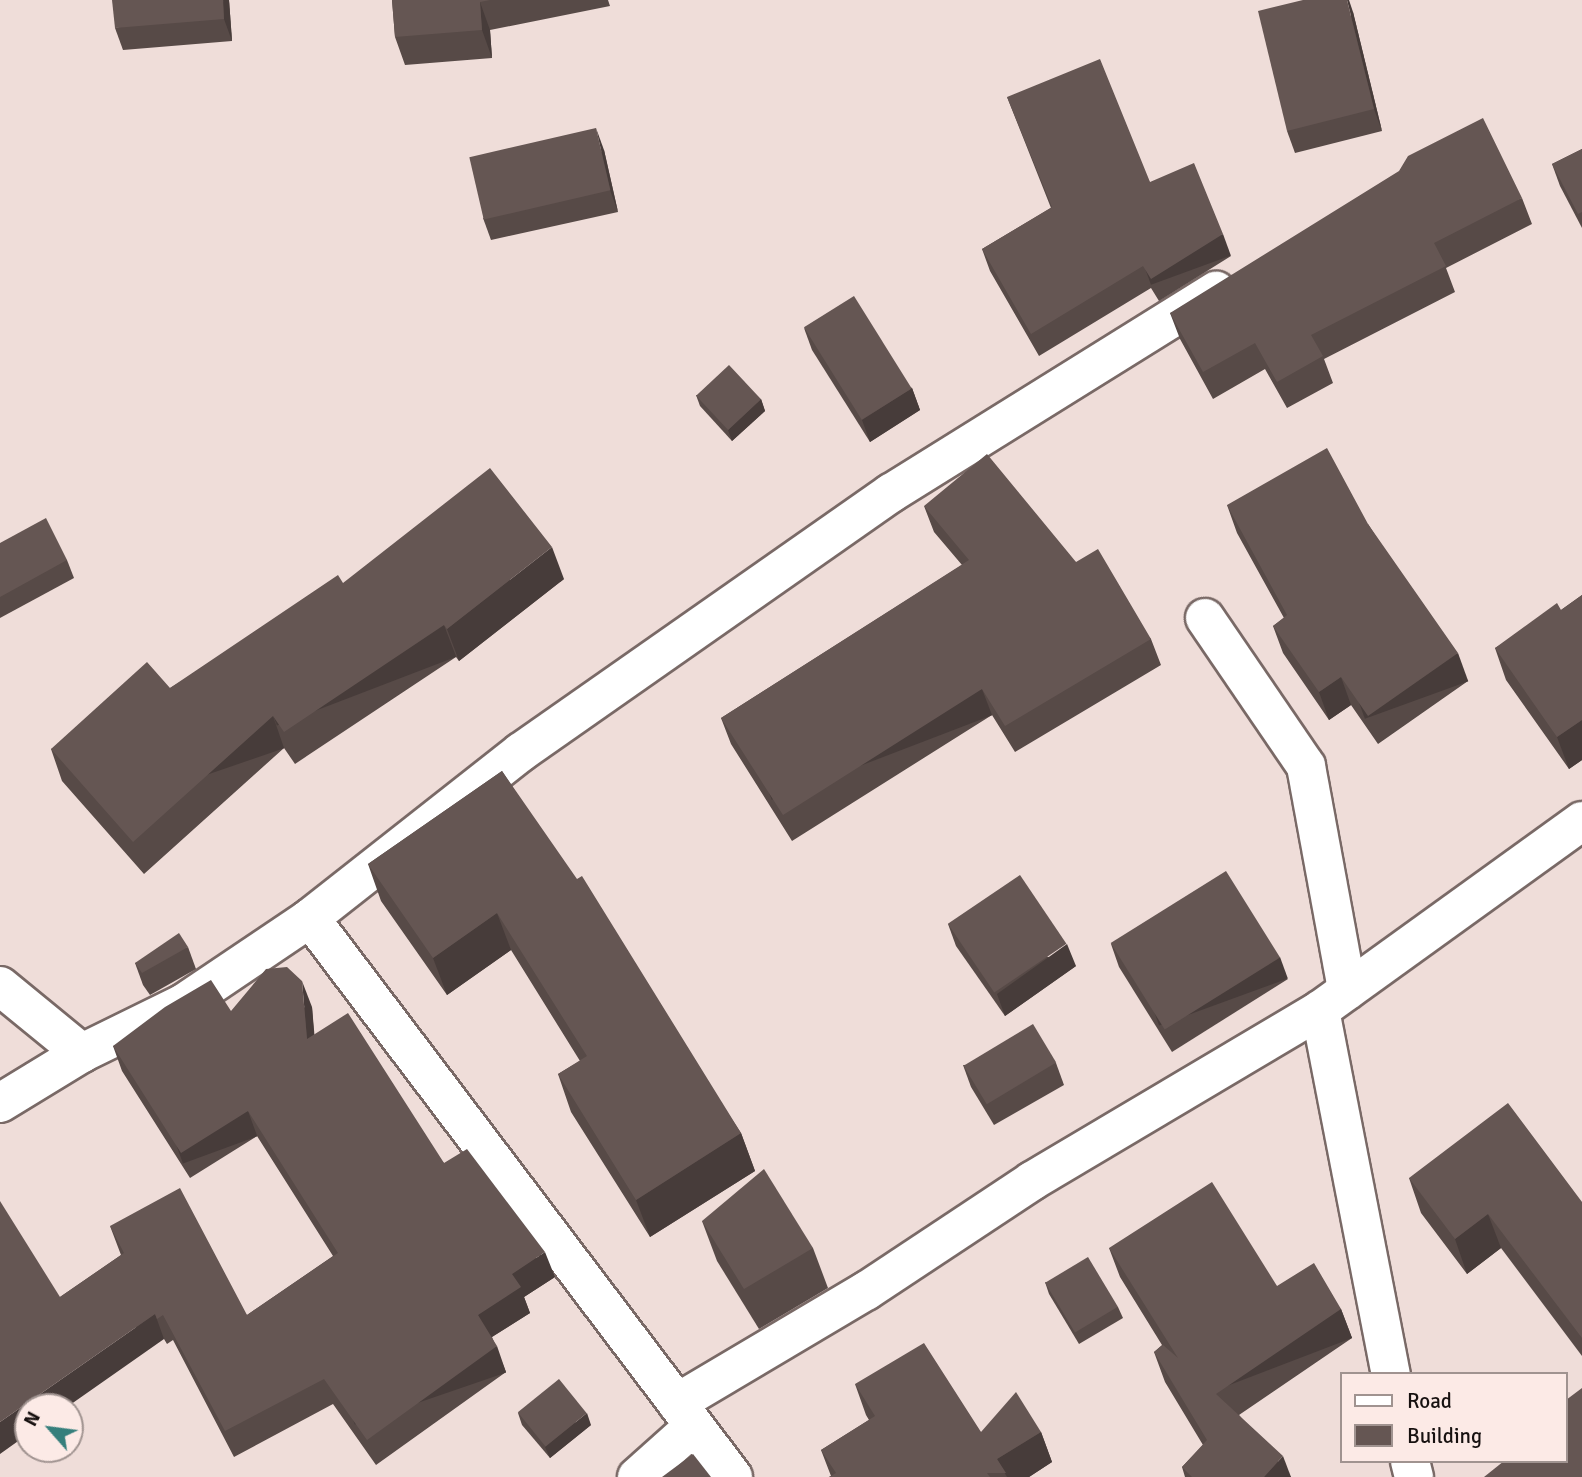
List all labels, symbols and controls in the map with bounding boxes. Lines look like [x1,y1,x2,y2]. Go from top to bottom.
legend [1340,1372,1568,1463]
text: Road [1407,1388,1452,1414]
north arrow [14,1393,84,1463]
text: N [19,1408,46,1431]
text: Building [1407,1423,1482,1449]

